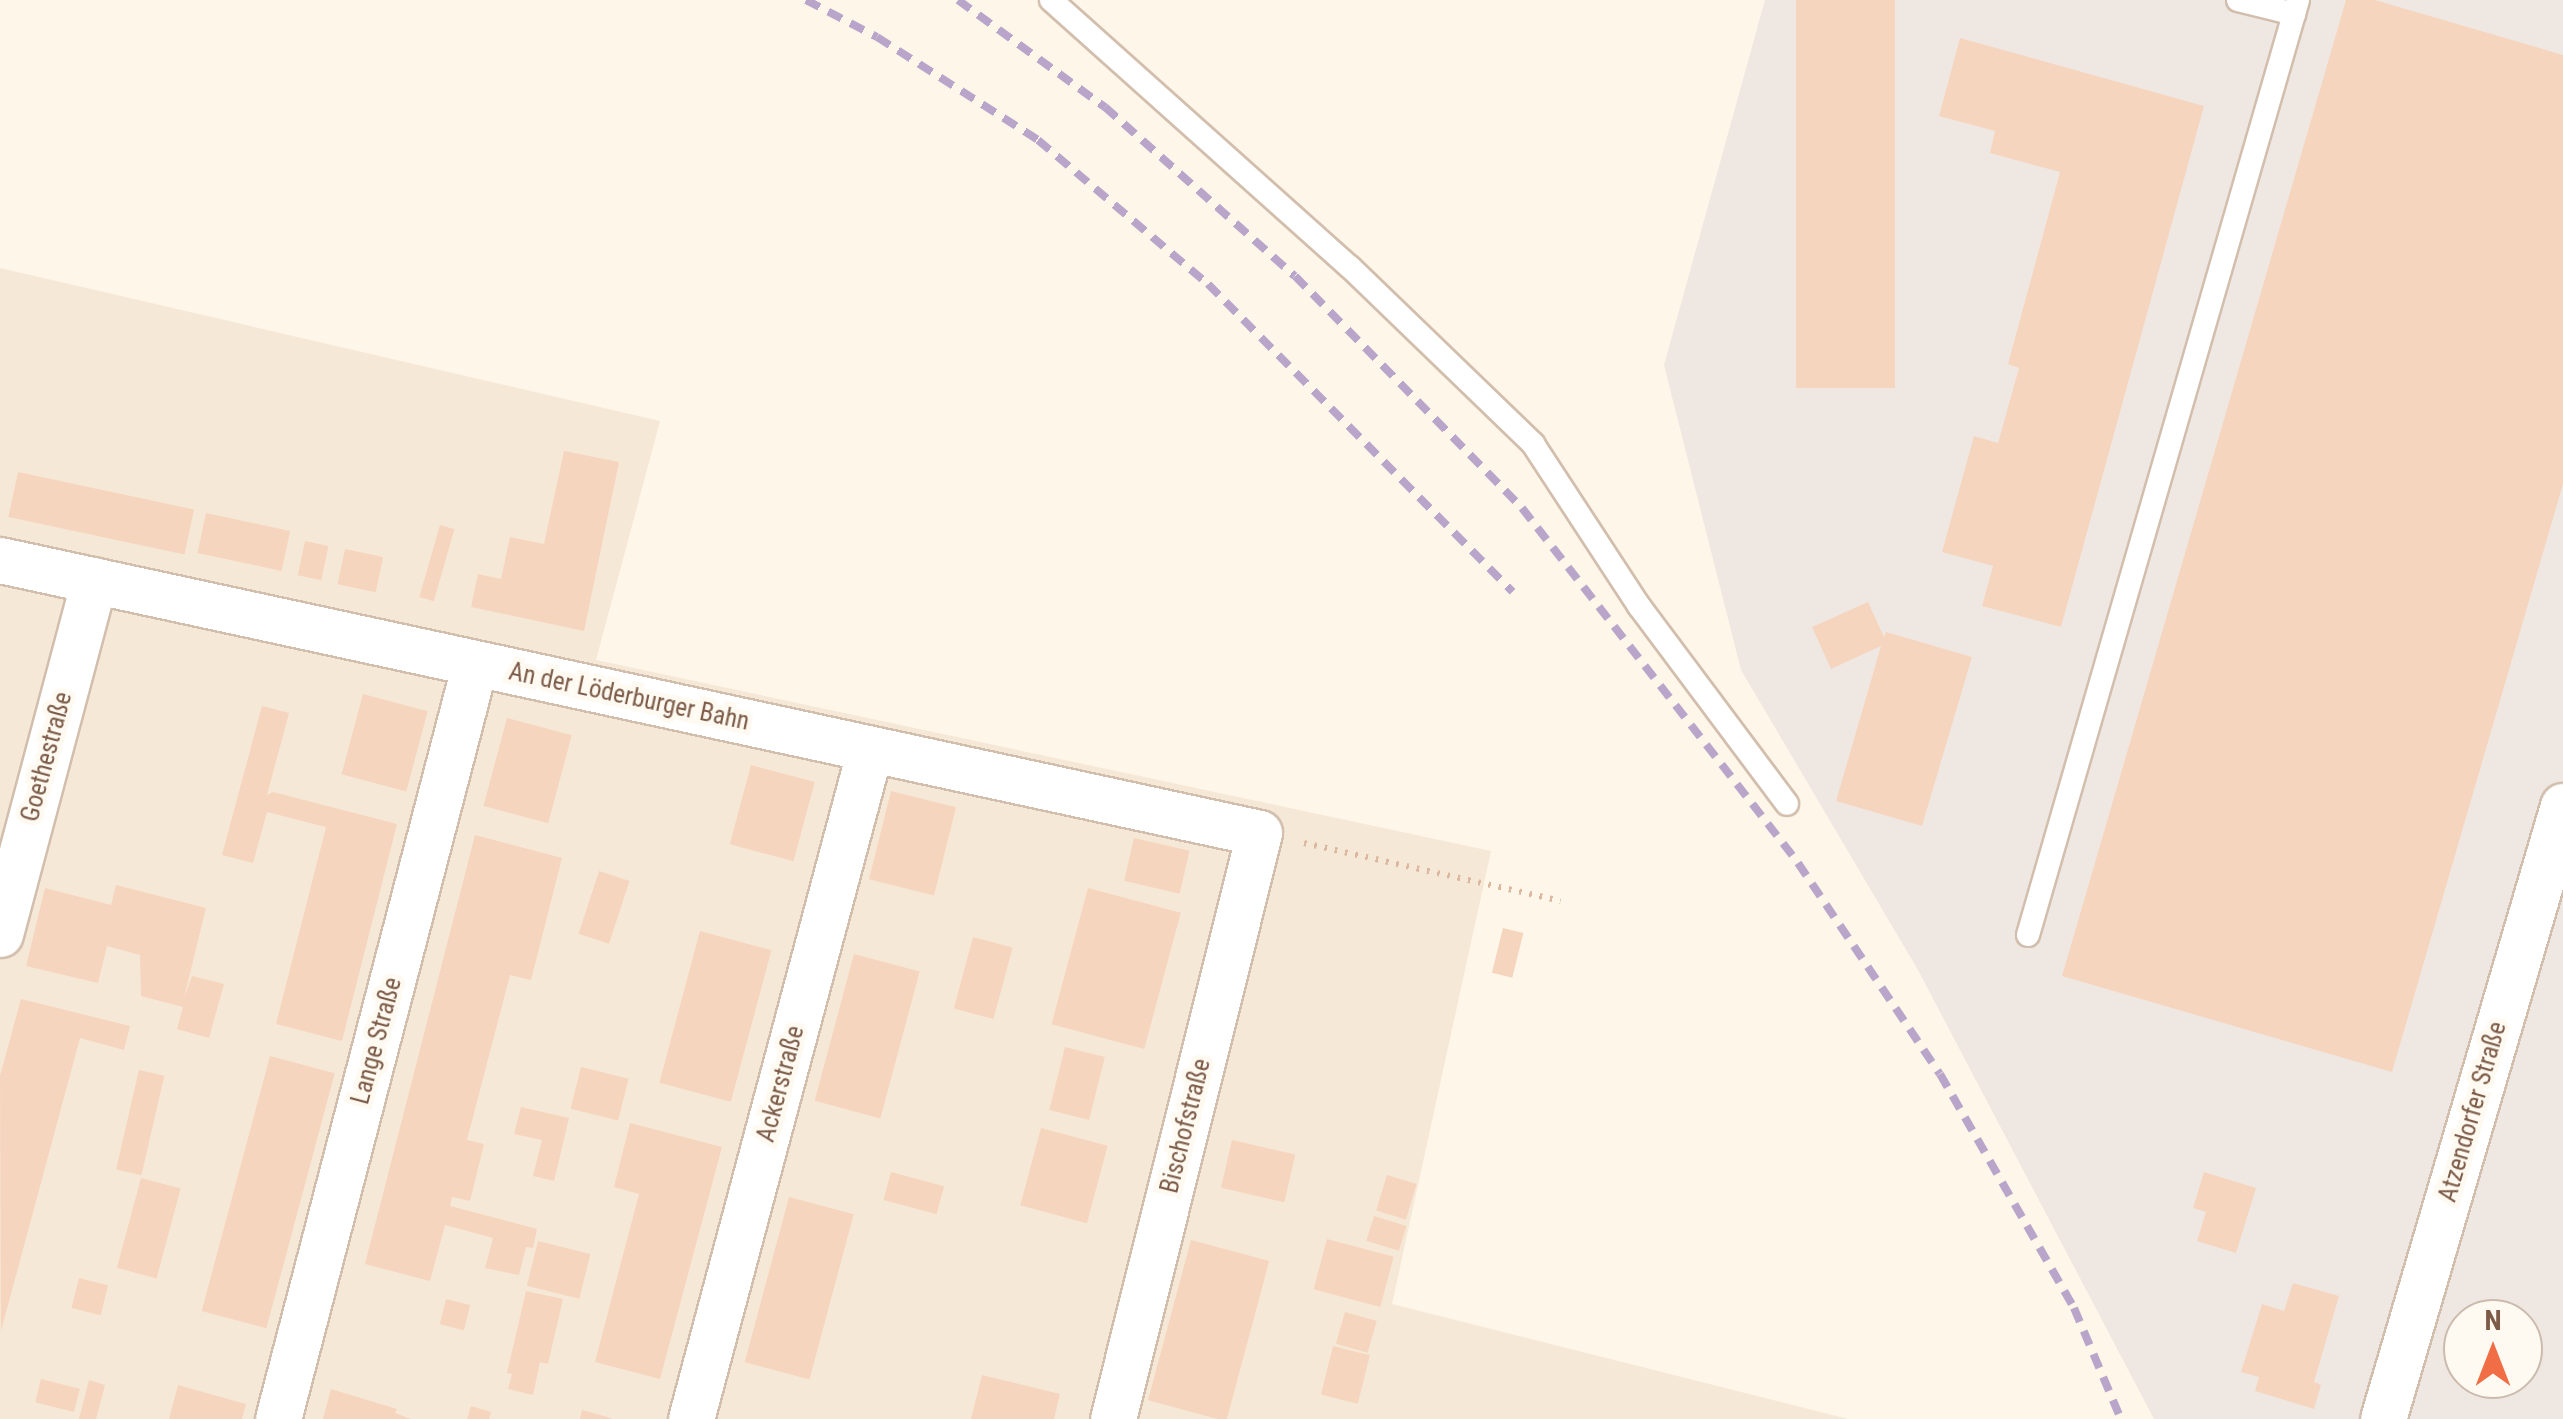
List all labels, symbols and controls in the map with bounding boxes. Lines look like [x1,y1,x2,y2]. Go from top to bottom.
street label: An der Löderburger Bahn [506,657,752,737]
street label: Goethestraße [15,689,79,825]
street label: Lange Straße [346,974,408,1108]
street label: Atzendorfer Straße [2433,1019,2513,1205]
street label: Ackerstraße [751,1023,811,1145]
street label: Bischofstraße [1155,1056,1217,1196]
north arrow [2443,1299,2543,1399]
text: N [2484,1304,2502,1337]

